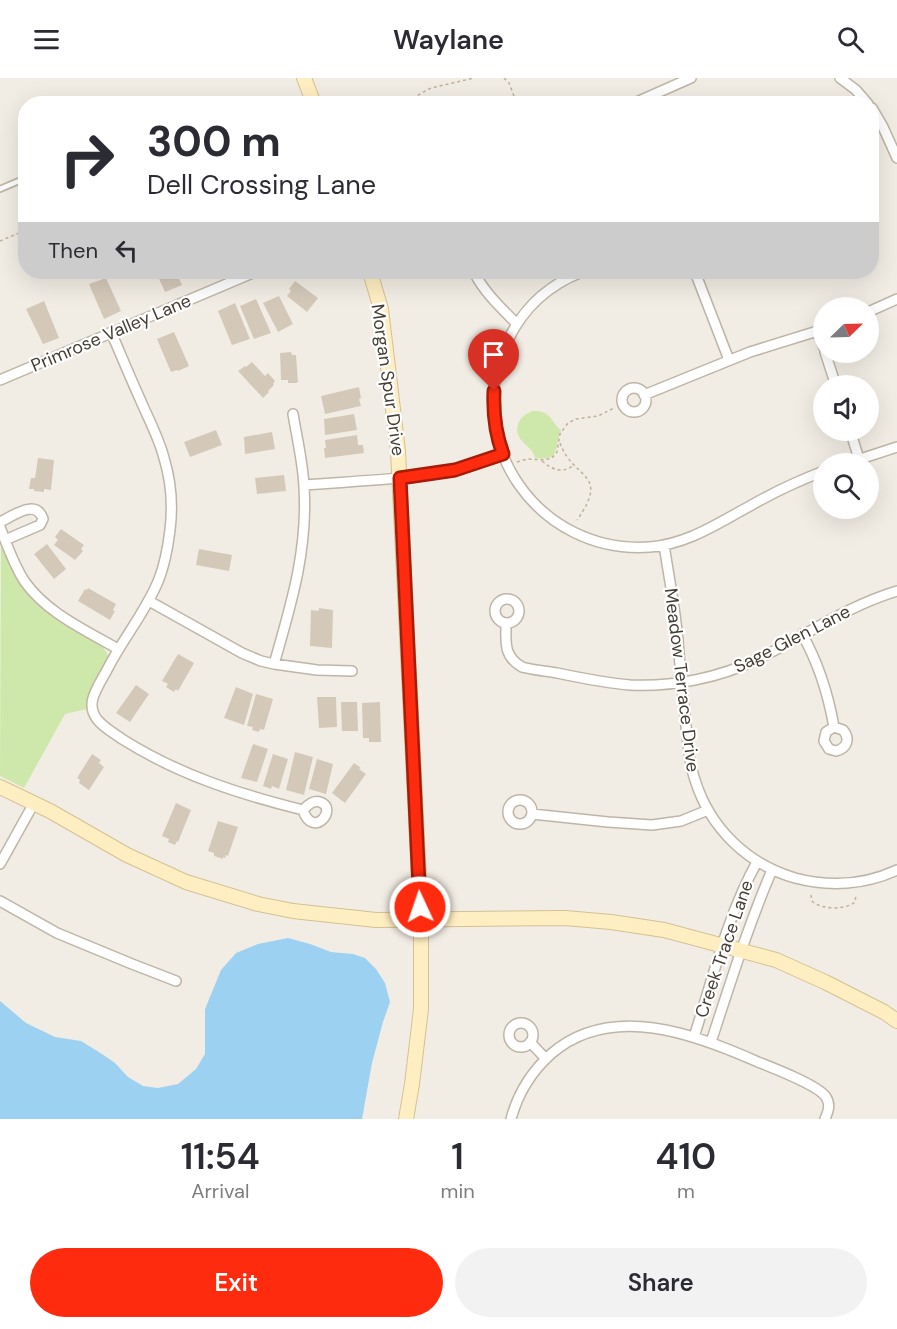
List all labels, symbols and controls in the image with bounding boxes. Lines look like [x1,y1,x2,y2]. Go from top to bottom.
text: Waylane [393,22,504,57]
icon: menu [30,23,63,56]
icon: search [834,23,867,56]
text: 300 m [147,114,281,169]
icon: right [48,120,126,198]
text: Dell Crossing Lane [147,167,376,202]
icon: left [110,234,143,267]
text: Then [48,236,98,265]
street label: Primrose Valley Lane [27,288,195,378]
north arrow [813,297,879,363]
map controls [813,297,879,519]
street label: Morgan Spur Drive [365,302,411,458]
pin [468,329,519,391]
icon: arrive [477,338,510,371]
button: sound [813,375,879,441]
button: search [813,453,879,519]
street label: Meadow Terrace Drive [659,587,705,773]
street label: Sage Glen Lane [730,599,854,679]
position arrow [388,875,452,939]
street label: Creek Trace Lane [689,877,759,1021]
text: 11:54 [181,1133,260,1180]
text: 1 [451,1133,464,1180]
text: 410 [656,1133,716,1180]
text: Arrival [191,1178,249,1204]
text: min [441,1178,475,1204]
text: m [677,1178,695,1204]
button: Exit [30,1248,443,1317]
button: Share [455,1248,867,1317]

